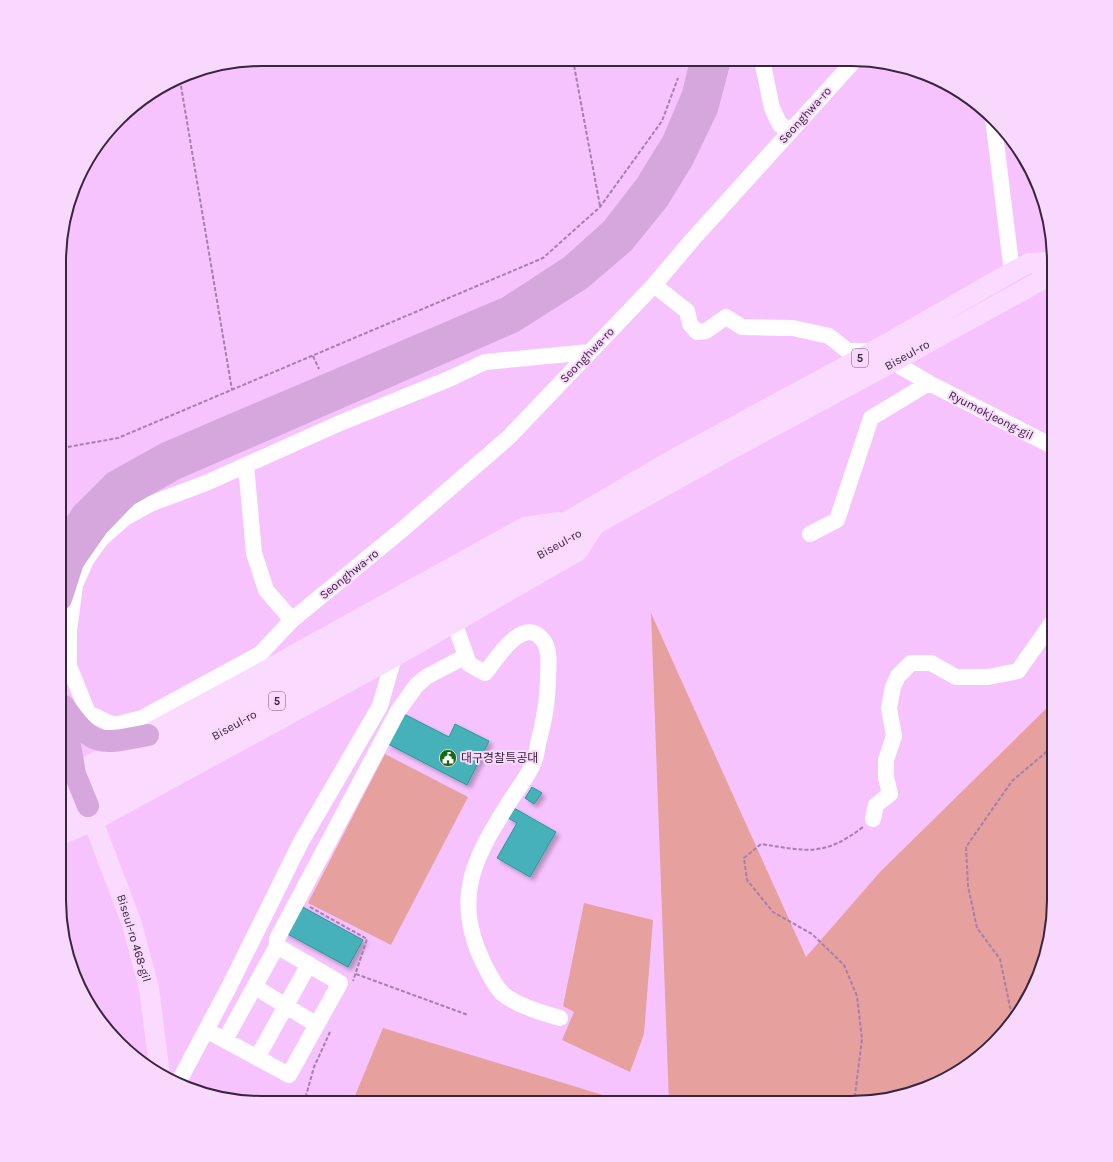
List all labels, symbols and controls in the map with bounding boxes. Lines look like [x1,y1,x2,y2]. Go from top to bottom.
street label: Seonghwa-ro [776,84,834,146]
street label: Seonghwa-ro [557,324,617,386]
street label: Biseul-ro [882,337,932,373]
road number: 5 [852,349,868,367]
street label: Ryumokjeong-gil [946,388,1036,442]
street label: Biseul-ro [534,526,584,562]
street label: Seonghwa-ro [317,546,381,602]
road number: 5 [269,692,285,710]
street label: Biseul-ro [209,707,259,743]
public building icon: 대구경찰특공대 [438,748,458,768]
place label: 대구경찰특공대 [461,751,538,765]
street label: Biseul-ro 468-gil [114,892,154,984]

